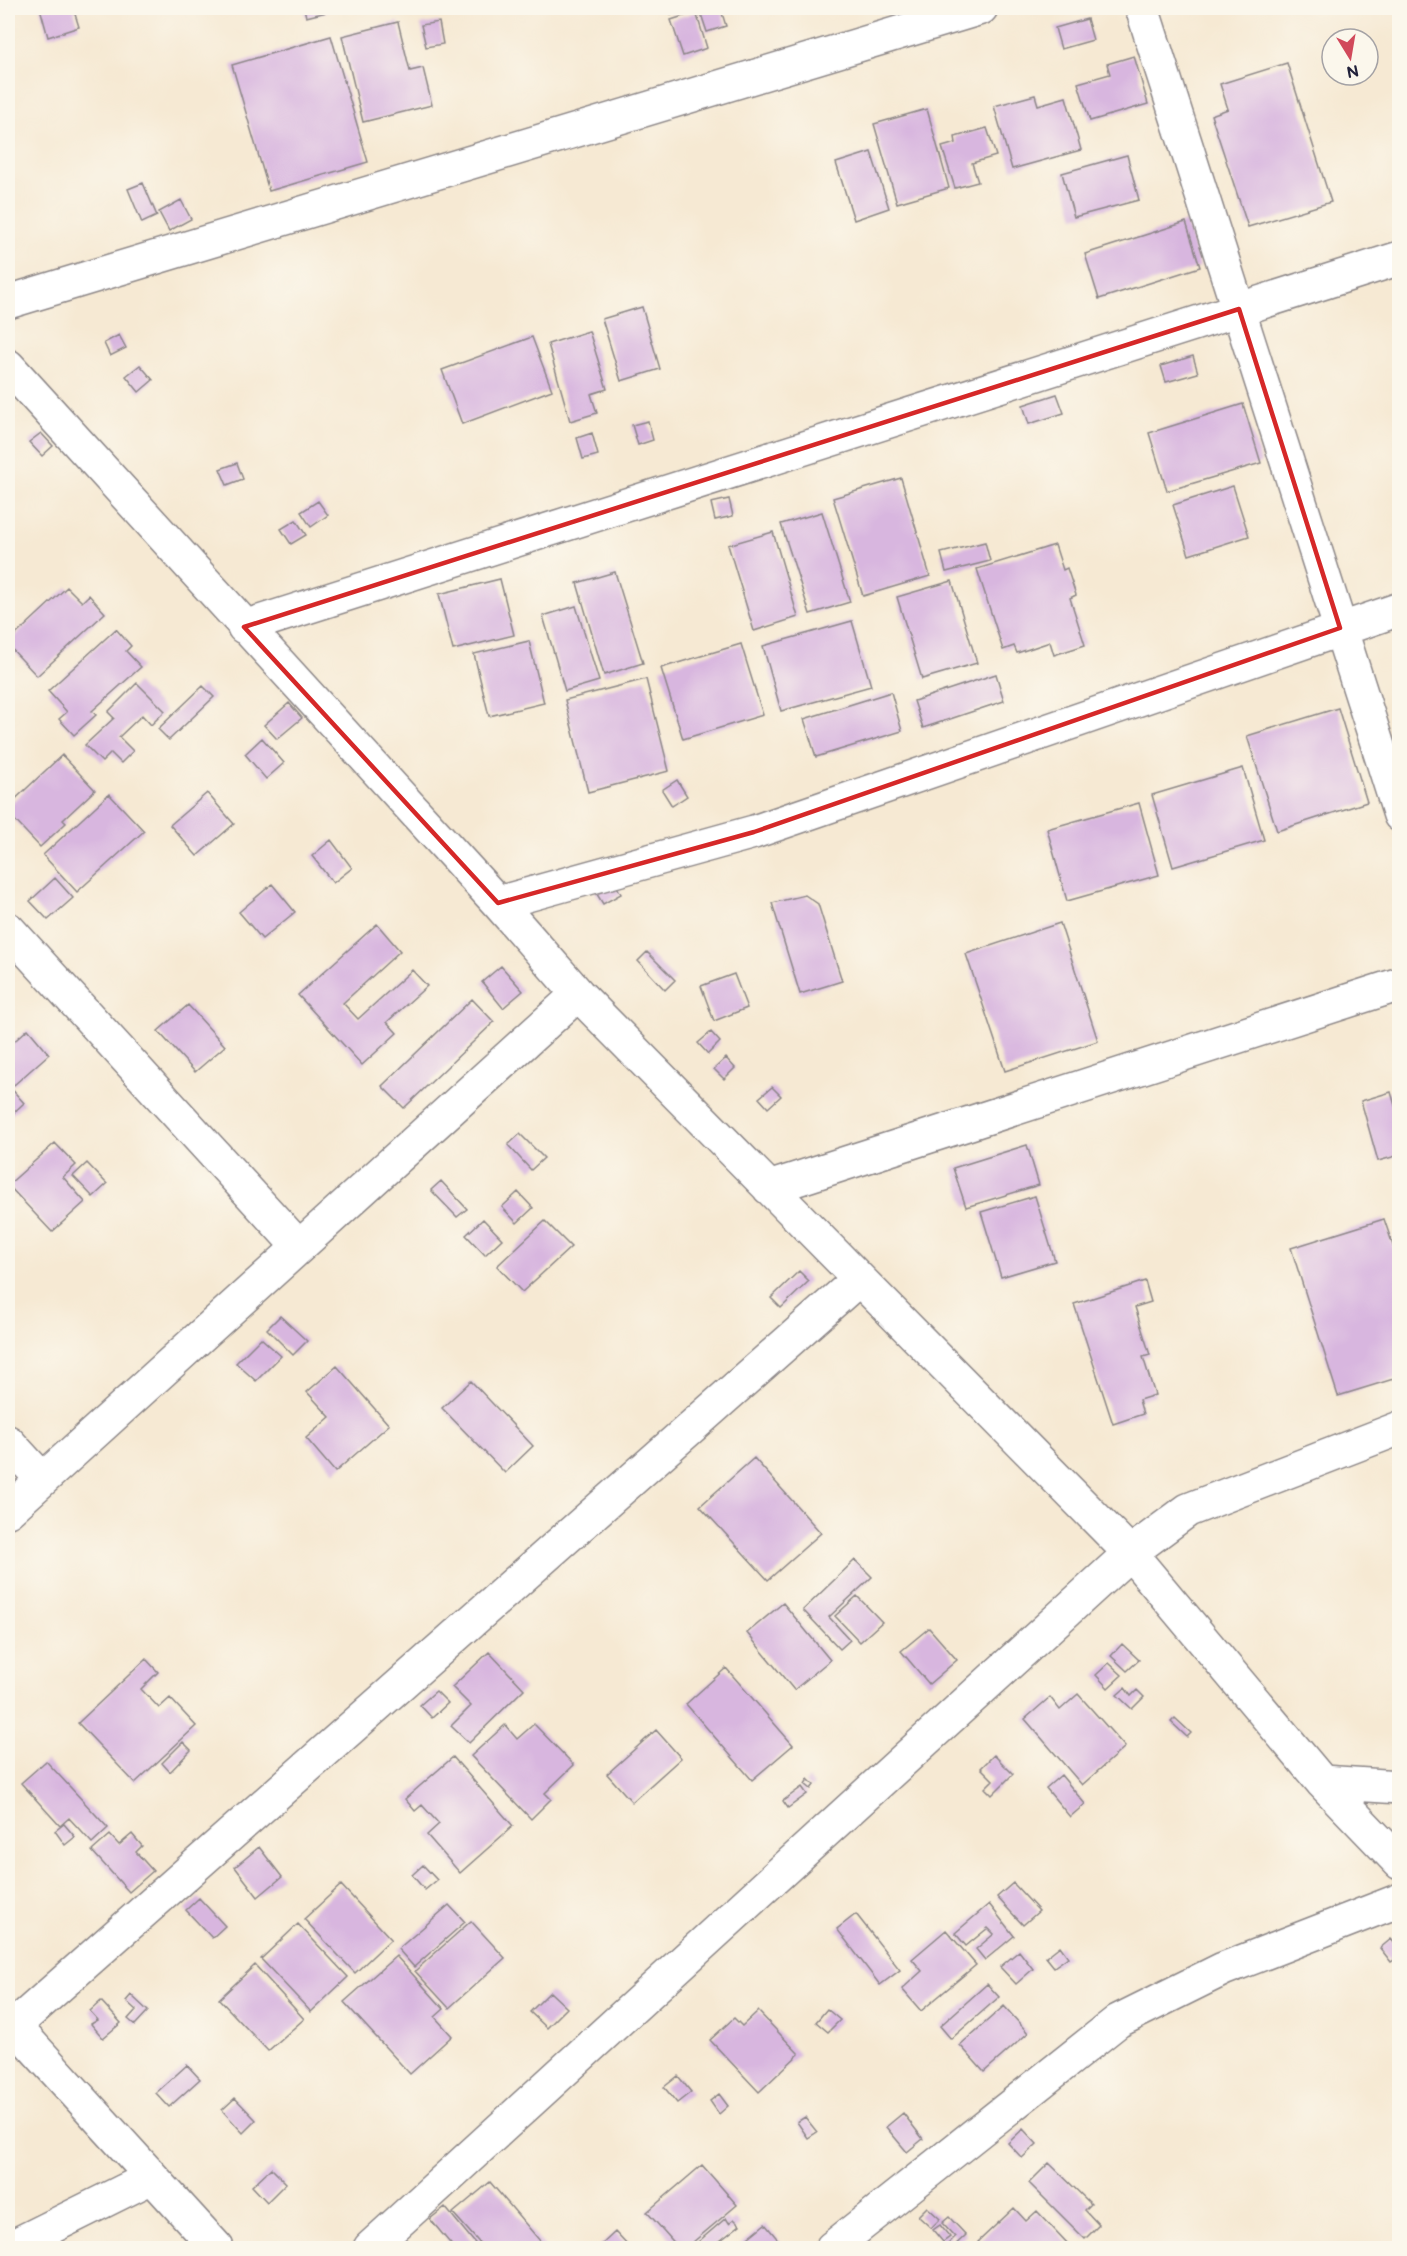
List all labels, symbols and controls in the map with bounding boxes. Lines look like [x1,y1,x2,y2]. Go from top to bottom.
north arrow [1320,27,1380,87]
text: N [1345,60,1360,81]

